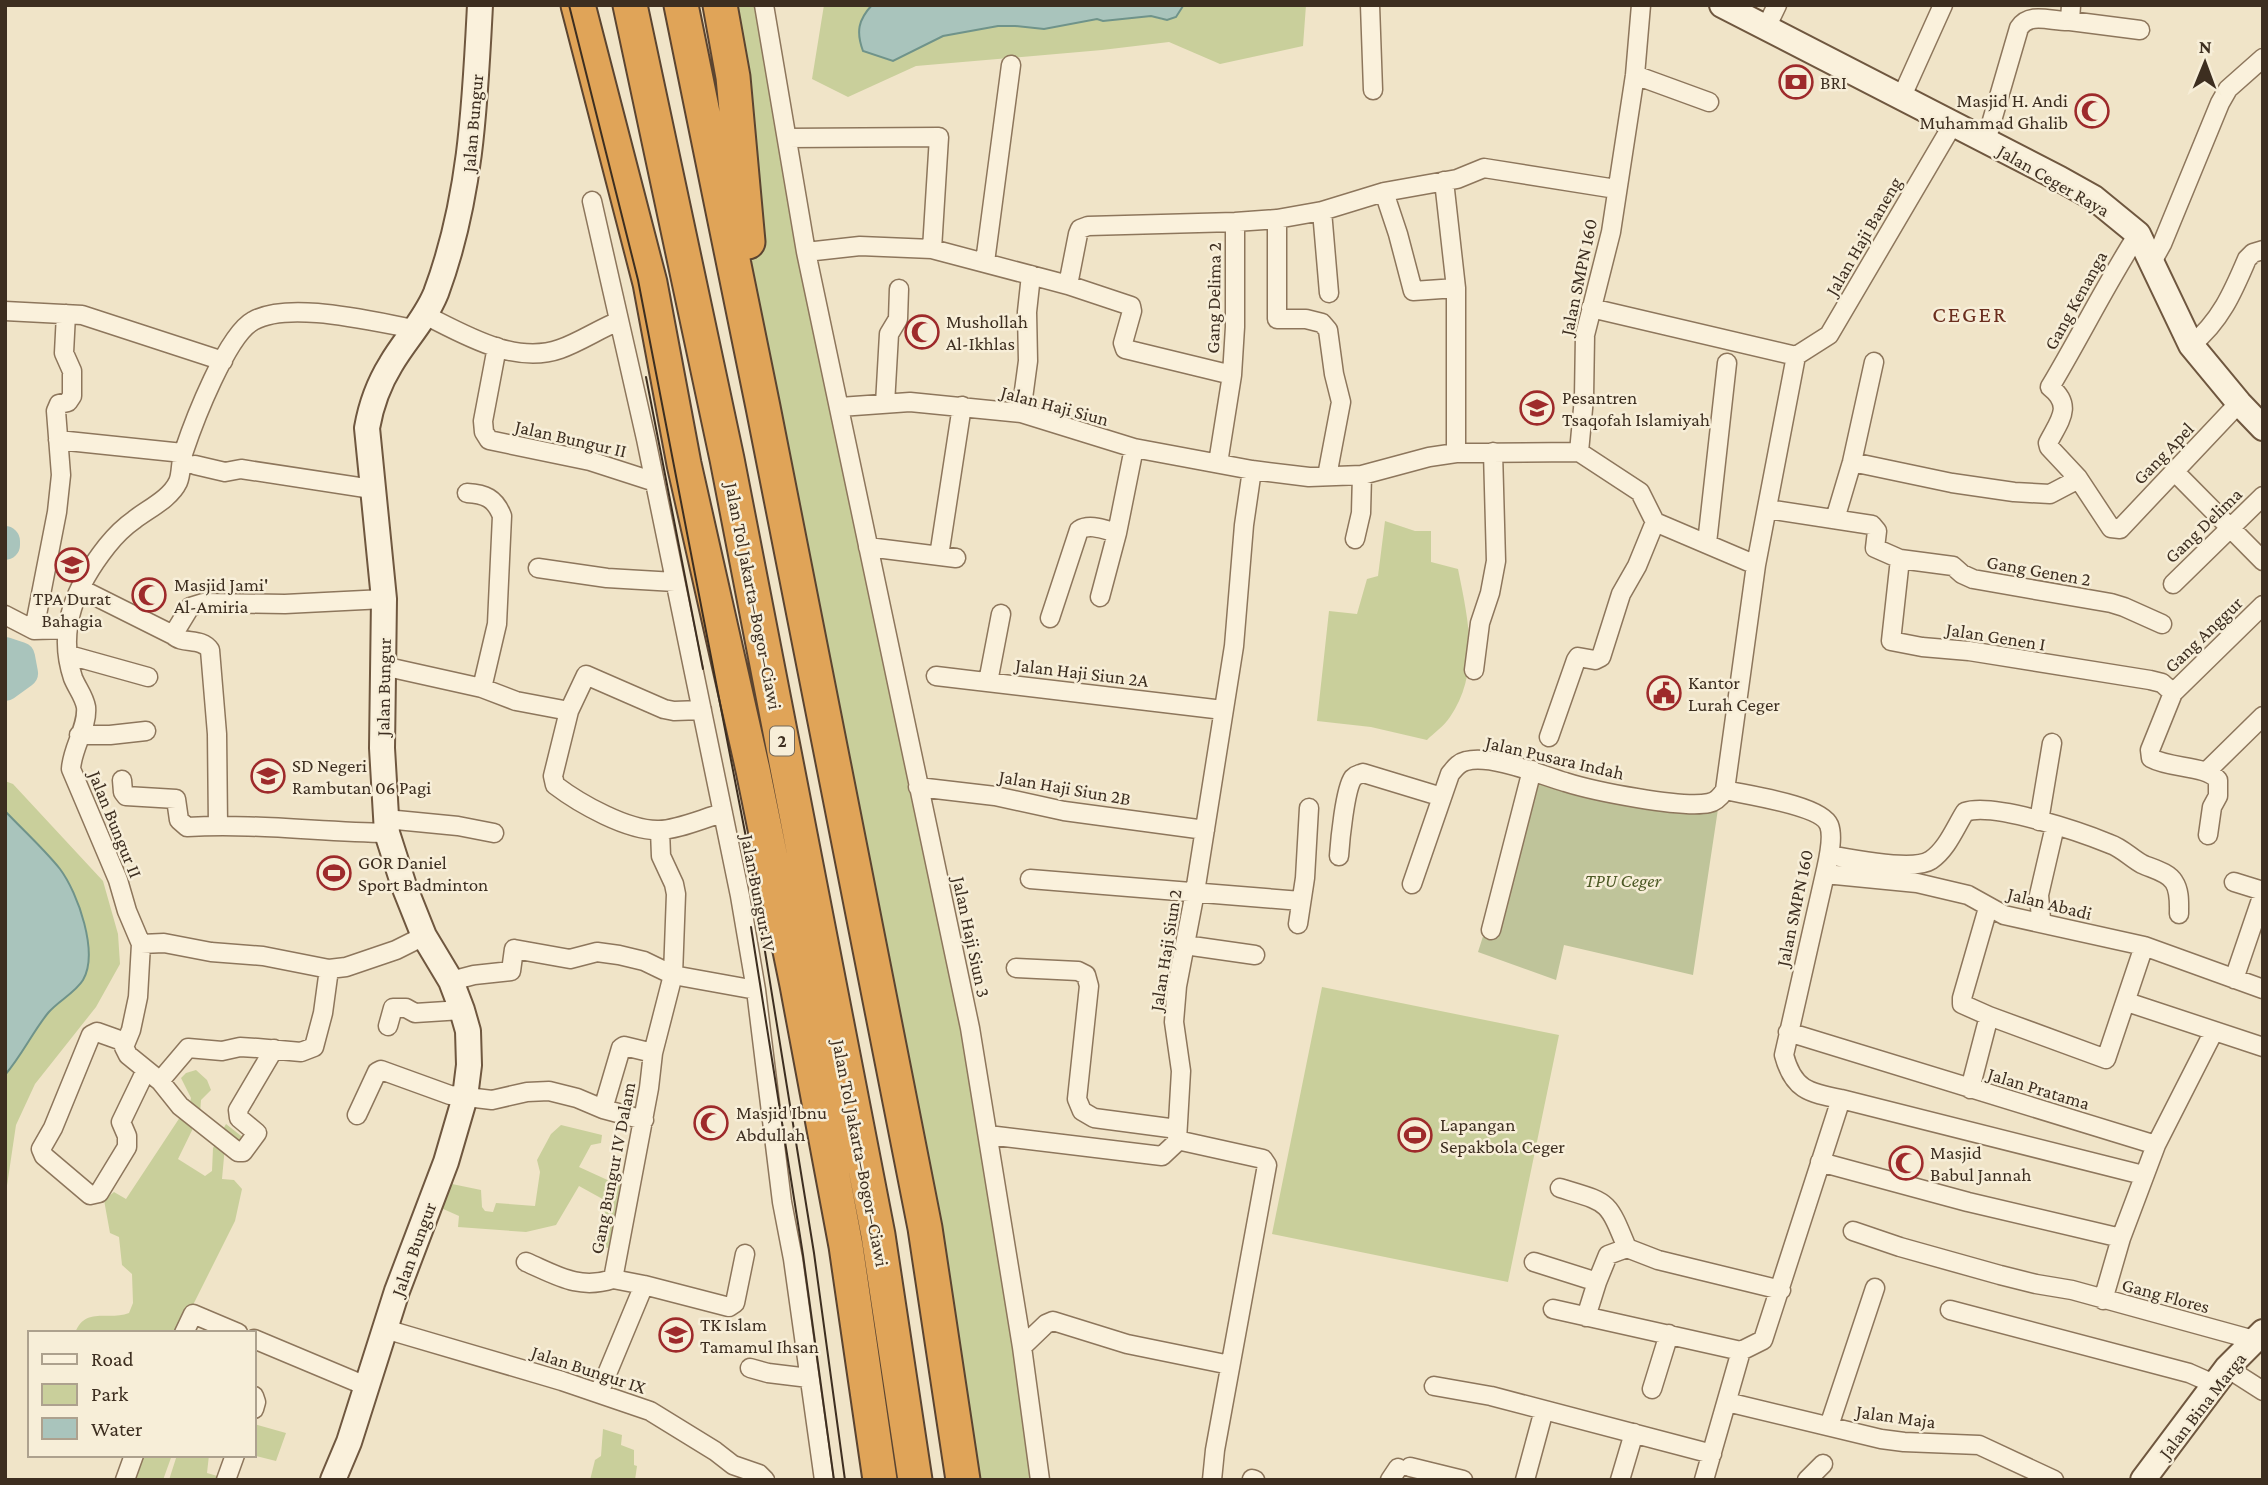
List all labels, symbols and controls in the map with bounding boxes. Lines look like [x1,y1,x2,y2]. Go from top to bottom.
north arrow [2170,28,2240,98]
text: N [2199,36,2212,57]
bank icon: BRI [1777,63,1815,101]
place label: BRI [1820,72,1847,93]
street label: Jalan Bungur [458,73,487,175]
place label: Masjid H. Andi Muhammad Ghalib [1920,90,2068,133]
mosque icon: Masjid H. Andi Muhammad Ghalib [2073,92,2111,130]
street label: Jalan Ceger Raya [1992,139,2114,221]
street label: Jalan Haji Baneng [1820,173,1907,302]
street label: Jalan SMPN 160 [1555,217,1601,339]
street label: Gang Delima 2 [1202,242,1225,354]
street label: Gang Kenanga [2040,247,2111,353]
district label: CEGER [1932,301,2008,327]
place label: Mushollah Al-Ikhlas [946,311,1028,354]
mosque icon: Mushollah Al-Ikhlas [903,313,941,351]
street label: Jalan Haji Siun [997,381,1111,431]
place label: Pesantren Tsaqofah Islamiyah [1562,387,1710,430]
school or university icon: Pesantren Tsaqofah Islamiyah [1518,389,1556,427]
street label: Jalan Bungur II [511,415,629,462]
street label: Gang Apel [2129,418,2198,489]
street label: Jalan Tol Jakarta–Bogor–Ciawi [721,479,786,711]
street label: Gang Delima [2161,483,2246,567]
school or university icon: TPA Durat Bahagia [53,546,91,584]
street label: Gang Genen 2 [1985,551,2093,590]
place label: Masjid Jami' Al-Amiria [174,574,268,617]
mosque icon: Masjid Jami' Al-Amiria [130,576,168,614]
place label: TPA Durat Bahagia [33,588,112,631]
street label: Gang Anggur [2160,592,2247,677]
street label: Jalan Genen I [1943,618,2047,655]
street label: Jalan Bungur [372,637,395,739]
street label: Jalan Haji Siun 2A [1012,654,1150,692]
place label: Kantor Lurah Ceger [1688,672,1780,715]
public building icon: Kantor Lurah Ceger [1645,674,1683,712]
road number: 2 [770,726,794,756]
street label: Jalan Pusara Indah [1482,731,1626,784]
place label: SD Negeri Rambutan 06 Pagi [292,755,431,798]
school or university icon: SD Negeri Rambutan 06 Pagi [249,757,287,795]
street label: Jalan Haji Siun 2B [995,765,1132,810]
street label: Jalan Bungur II [84,766,147,881]
street label: Jalan Bungur IV [736,831,780,954]
street label: Jalan SMPN 160 [1771,848,1817,970]
place label: GOR Daniel Sport Badminton [358,852,488,895]
sports icon: GOR Daniel Sport Badminton [315,854,353,892]
park label: TPU Ceger [1585,870,1663,891]
street label: Jalan Haji Siun 3 [947,873,995,1000]
street label: Jalan Abadi [2004,882,2094,924]
street label: Jalan Haji Siun 2 [1145,888,1186,1015]
street label: Jalan Tol Jakarta–Bogor–Ciawi [828,1036,893,1268]
street label: Jalan Pratama [1983,1062,2093,1114]
street label: Gang Bungur IV Dalam [586,1080,639,1256]
place label: Masjid Ibnu Abdullah [736,1102,827,1145]
mosque icon: Masjid Ibnu Abdullah [692,1104,730,1142]
place label: Lapangan Sepakbola Ceger [1440,1114,1565,1157]
sports icon: Lapangan Sepakbola Ceger [1396,1116,1434,1154]
place label: Masjid Babul Jannah [1930,1142,2031,1185]
mosque icon: Masjid Babul Jannah [1887,1144,1925,1182]
street label: Jalan Bungur [386,1199,440,1301]
street label: Gang Flores [2120,1274,2212,1317]
place label: TK Islam Tamamul Ihsan [700,1314,819,1357]
school or university icon: TK Islam Tamamul Ihsan [657,1316,695,1354]
legend [28,1331,256,1457]
street label: Jalan Bungur IX [527,1341,649,1398]
text: Road [91,1347,134,1371]
street label: Jalan Bina Marga [2153,1348,2250,1464]
text: Park [91,1382,128,1406]
street label: Jalan Maja [1853,1400,1937,1433]
text: Water [91,1417,143,1441]

